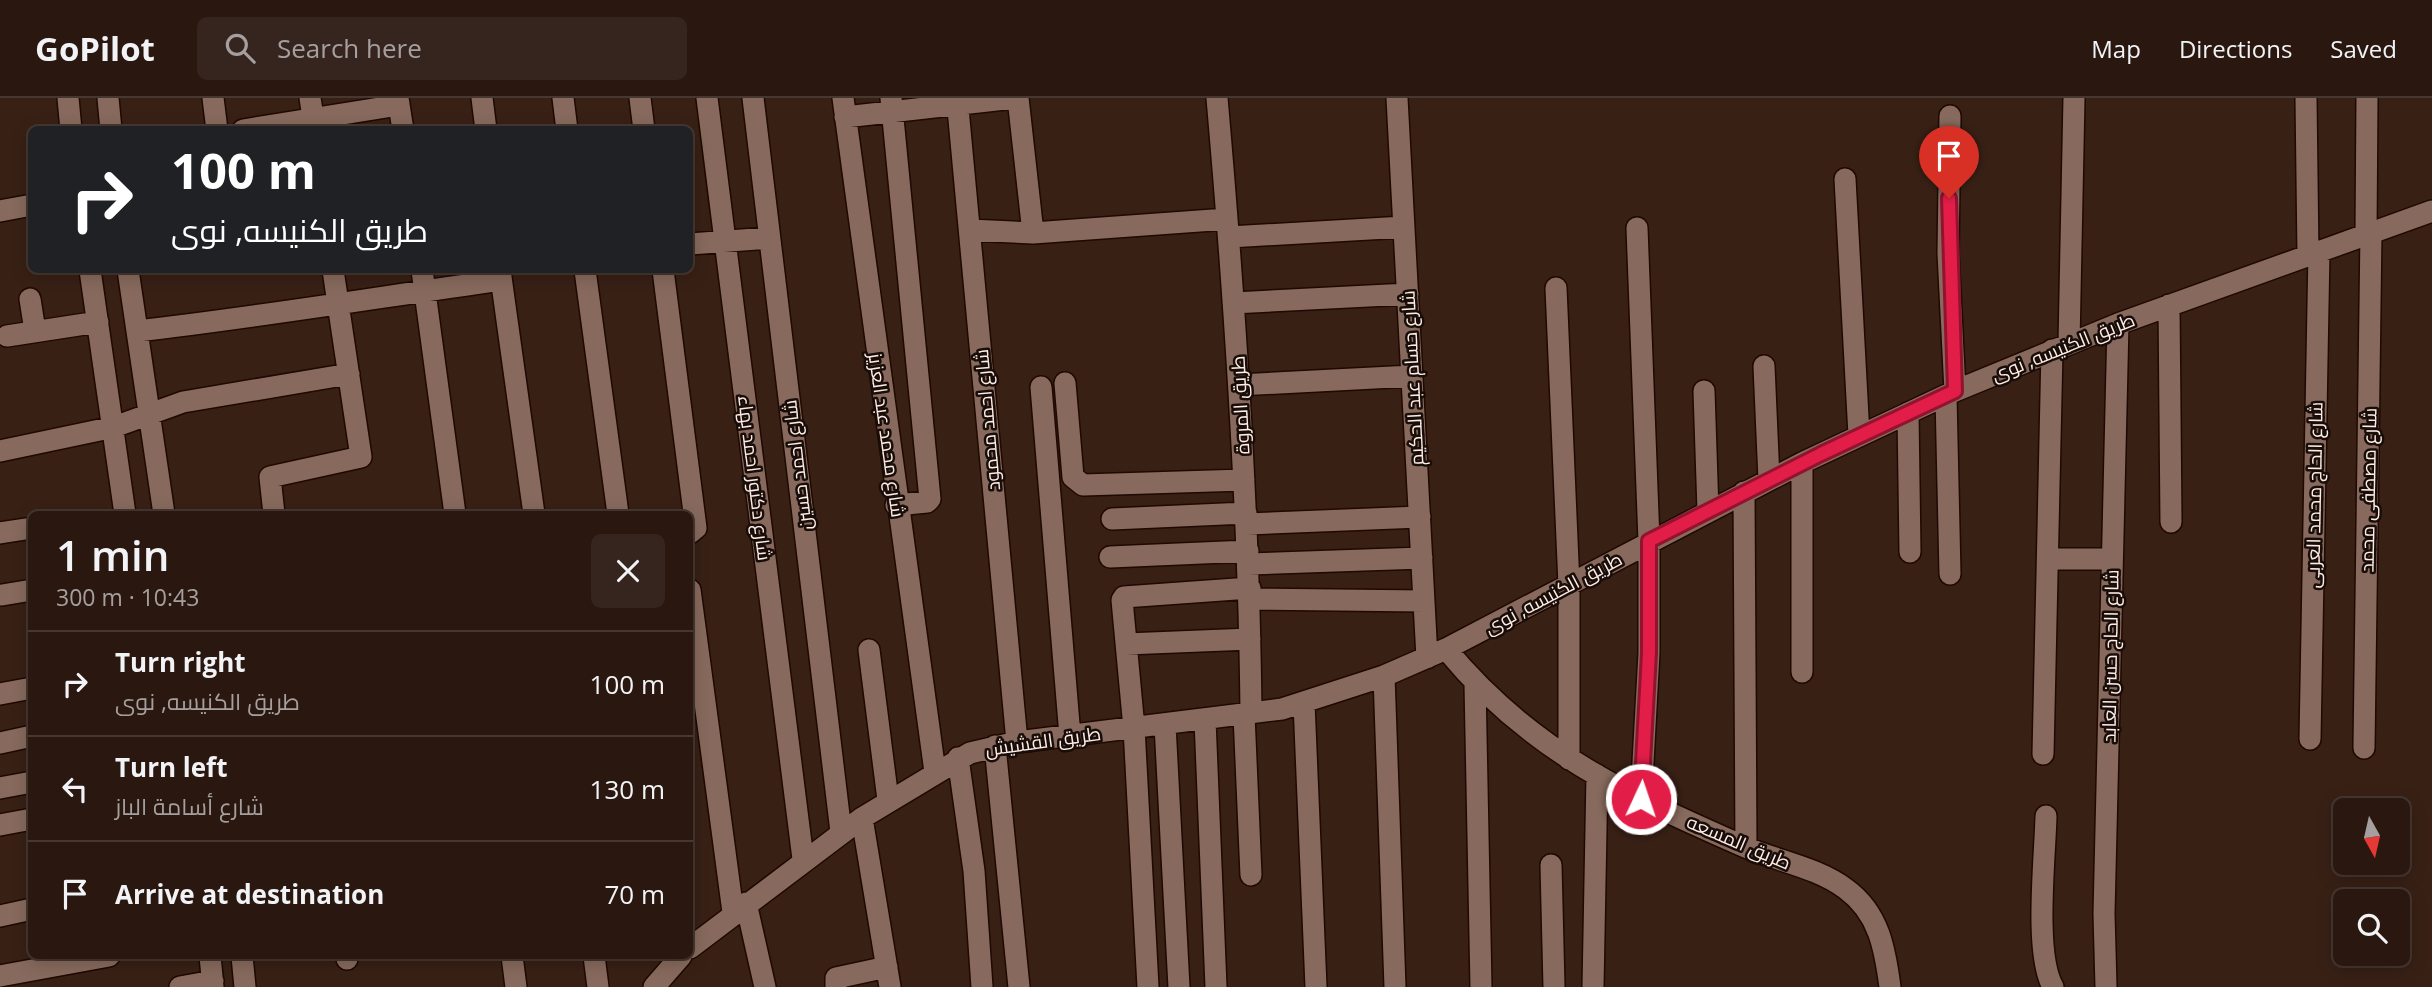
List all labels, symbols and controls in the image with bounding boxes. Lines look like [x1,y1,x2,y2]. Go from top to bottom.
search box [197,17,687,80]
text: GoPilot [35,26,155,71]
icon: search [221,29,259,67]
text: Search here [277,30,422,66]
text: Map [2091,32,2141,65]
text: Directions [2179,32,2292,65]
text: Saved [2330,32,2397,65]
pin [1919,126,1979,198]
text: 100 m [171,137,316,203]
icon: arrive [1930,137,1968,175]
icon: right [56,154,147,245]
text: طريق الكنيسه, نوى [171,208,428,251]
street label: شارع حسام عبد الحكيم [1394,290,1431,466]
street label: طريق الكنيسه, نوى [1987,306,2139,388]
street label: شارع احمد محمود [968,348,1007,492]
street label: شارع محمد عبد العزيز [861,350,911,519]
street label: طريق المروة [1224,355,1256,455]
street label: شارع دكتور احمد بهاء [731,394,778,562]
street label: شارع احمد حسين [776,398,819,532]
street label: شارع الحاج محمد العربى [2299,401,2330,589]
street label: شارع مصطفى محمد [2354,407,2383,573]
text: 1 min [56,526,169,583]
button: close [591,534,665,608]
street label: طريق الكنيسه, نوى [1480,546,1626,640]
street label: شارع الحاج حسن العابد [2095,569,2126,743]
text: 300 m · 10:43 [56,581,199,613]
text: Turn right [115,644,246,680]
icon: right [56,665,94,703]
text: 100 m [590,666,665,702]
text: طريق الكنيسه, نوى [115,685,300,717]
street label: طريق القشيش [984,720,1102,762]
text: Turn left [115,749,227,785]
position arrow [1604,762,1678,836]
icon: left [56,770,94,808]
text: 130 m [590,771,665,807]
text: شارع أسامة الباز [115,790,264,822]
north arrow [2333,798,2410,875]
map controls [2333,798,2410,966]
street label: طريق المسعه [1683,808,1795,876]
icon: arrive [56,875,94,913]
text: Arrive at destination [115,876,384,912]
text: 70 m [604,876,665,912]
button: search [2333,889,2410,966]

